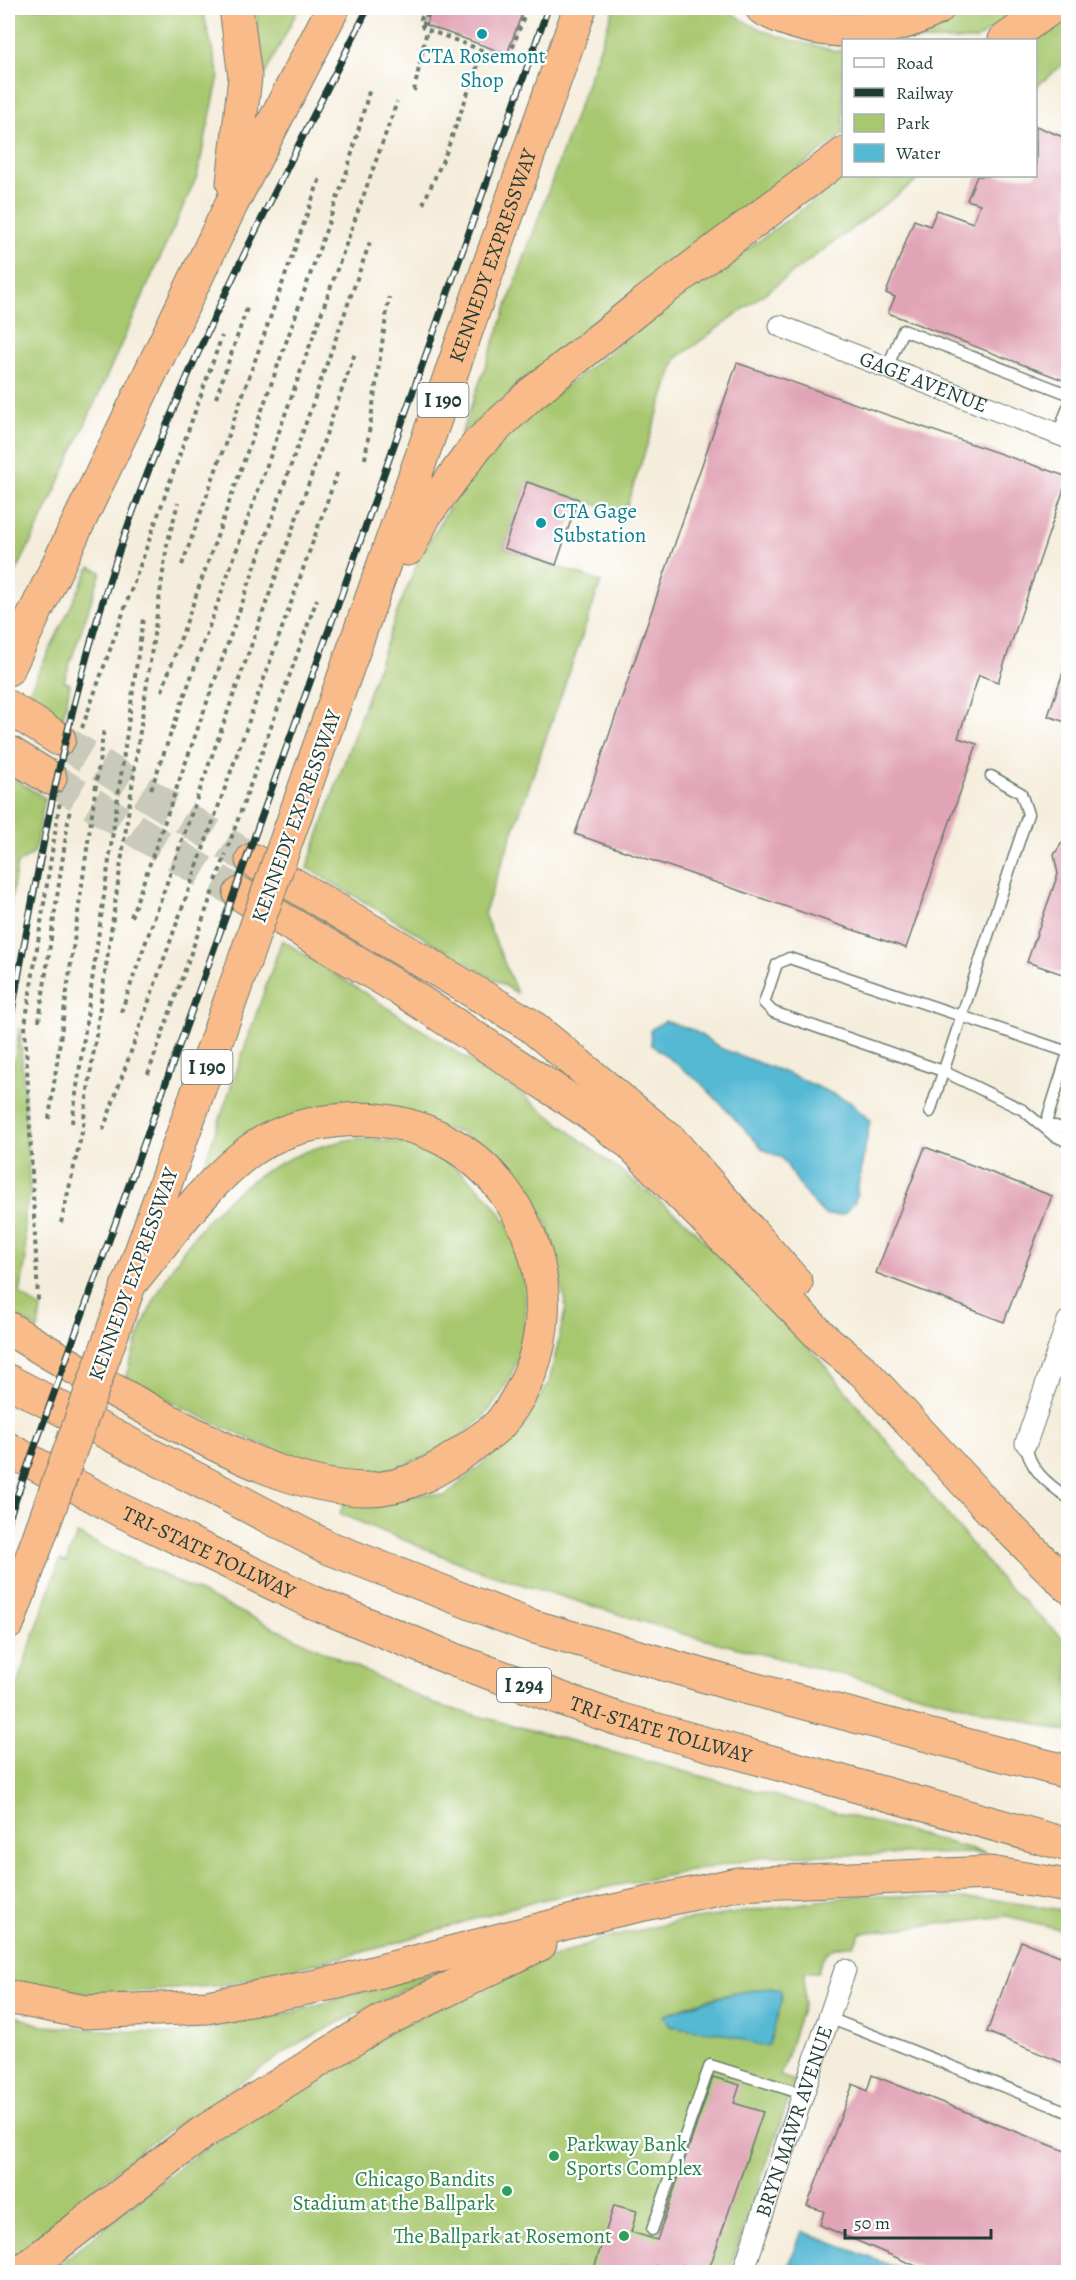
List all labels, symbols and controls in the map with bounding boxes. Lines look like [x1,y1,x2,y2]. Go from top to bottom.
marker: CTA Rosemont Shop [475,27,489,41]
legend [842,39,1037,177]
place label: CTA Rosemont Shop [418,42,546,94]
text: Road [896,51,934,75]
text: Railway [896,81,954,105]
text: Park [896,111,930,135]
text: Water [895,141,941,165]
street label: KENNEDY EXPRESSWAY [442,144,543,366]
street label: GAGE AVENUE [855,344,992,419]
road number: I 190 [418,383,468,417]
place label: CTA Gage Substation [553,497,646,549]
marker: CTA Gage Substation [534,516,548,530]
street label: KENNEDY EXPRESSWAY [244,705,348,926]
road number: I 190 [182,1050,232,1084]
street label: KENNEDY EXPRESSWAY [81,1163,185,1384]
street label: TRI-STATE TOLLWAY [118,1499,300,1606]
road number: I 294 [497,1668,551,1702]
street label: TRI-STATE TOLLWAY [566,1689,755,1770]
street label: BRYN MAWR AVENUE [749,2022,839,2221]
place label: Parkway Bank Sports Complex [566,2130,702,2182]
marker: Parkway Bank Sports Complex [547,2149,561,2163]
place label: Chicago Bandits Stadium at the Ballpark [292,2165,496,2217]
marker: Chicago Bandits Stadium at the Ballpark [500,2184,514,2198]
scale bar [845,2202,990,2240]
text: 50 m [854,2211,890,2235]
place label: The Ballpark at Rosemont [394,2222,612,2250]
marker: The Ballpark at Rosemont [617,2229,631,2243]

